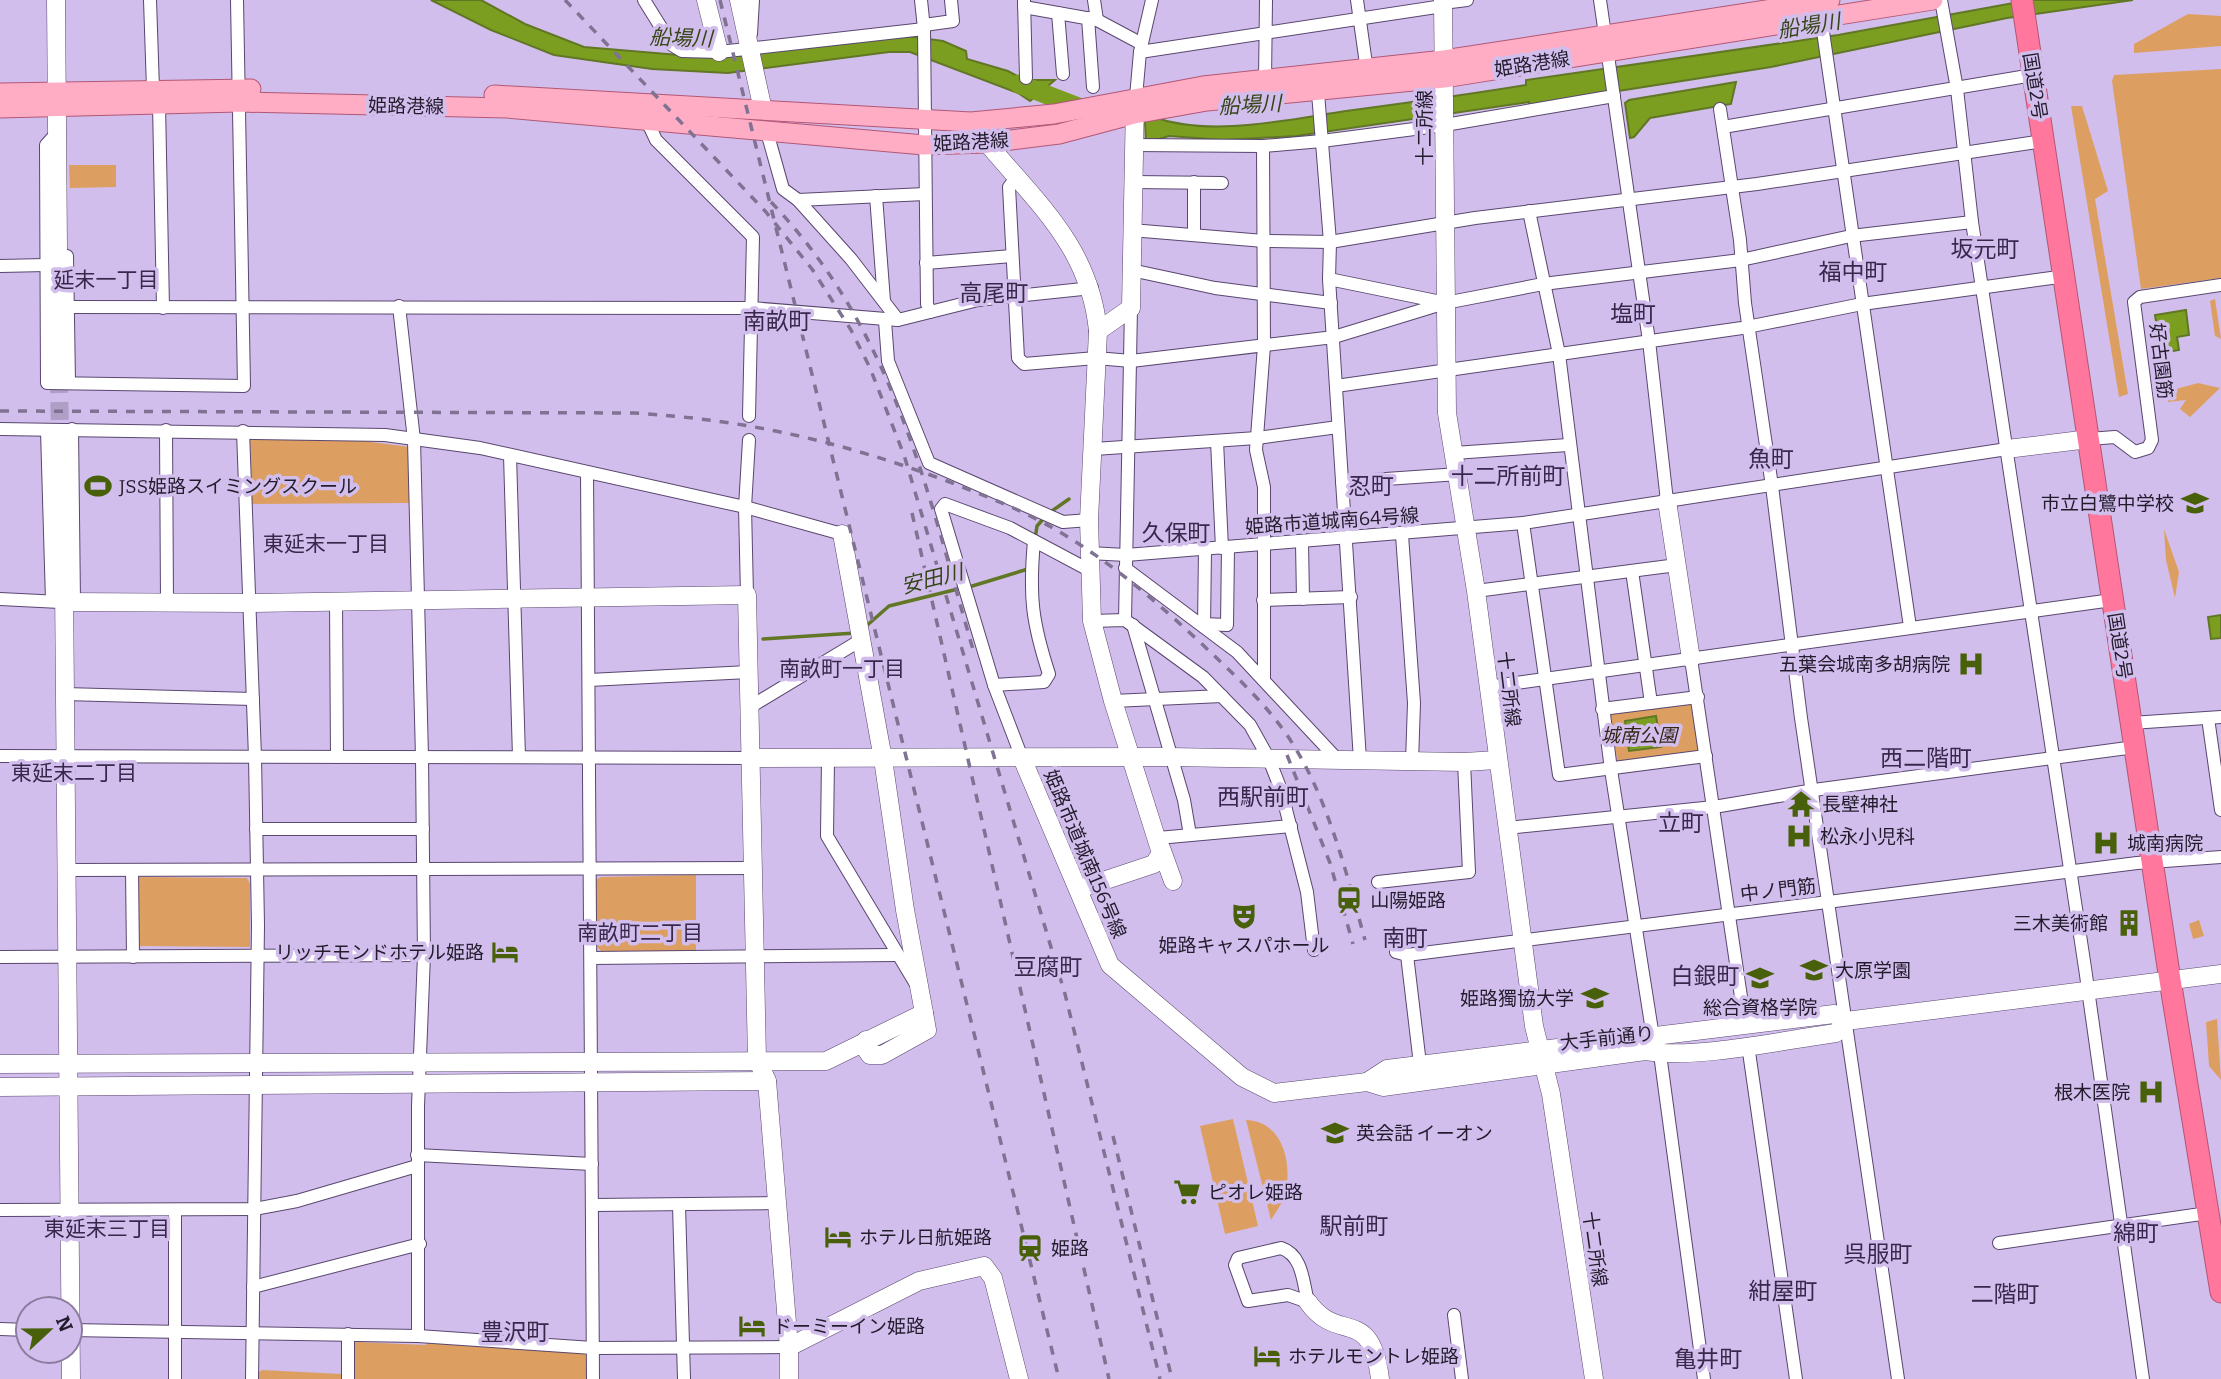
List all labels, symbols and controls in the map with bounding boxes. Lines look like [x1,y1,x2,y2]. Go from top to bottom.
water label: 船場川 [1776,8,1844,44]
water label: 船場川 [649,24,715,52]
street label: 姫路港線 [1493,47,1571,81]
street label: 国道2号 [2018,51,2052,121]
water label: 船場川 [1218,90,1284,120]
street label: 十二所線 [1413,90,1436,166]
street label: 姫路港線 [368,94,444,118]
street label: 姫路港線 [932,129,1010,155]
district label: 坂元町 [1951,235,2020,263]
district label: 福中町 [1819,258,1888,286]
district label: 延末一丁目 [54,267,159,293]
district label: 高尾町 [960,279,1029,307]
district label: 塩町 [1610,300,1656,328]
district label: 南畝町 [743,307,812,335]
street label: 好古園筋 [2145,322,2177,400]
district label: 魚町 [1748,445,1794,473]
district label: 十二所前町 [1451,462,1566,490]
sports icon: JSS姫路スイミングスクール [83,471,113,501]
district label: 忍町 [1348,472,1394,500]
place label: JSS姫路スイミングスクール [118,475,357,498]
school or university icon: 市立白鷺中学校 [2180,488,2210,518]
place label: 市立白鷺中学校 [2041,492,2174,515]
street label: 姫路市道城南64号線 [1244,503,1420,539]
district label: 久保町 [1142,519,1211,547]
district label: 東延末一丁目 [263,531,389,557]
water label: 安田川 [898,558,968,599]
street label: 国道2号 [2103,611,2137,681]
hospital icon: 五葉会城南多胡病院 [1956,649,1986,679]
street label: 十二所線 [1493,650,1525,728]
place label: 五葉会城南多胡病院 [1779,653,1950,676]
district label: 南畝町一丁目 [779,656,905,682]
park label: 城南公園 [1601,724,1680,747]
district label: 西二階町 [1880,744,1972,772]
district label: 東延末二丁目 [11,760,137,786]
street label: 姫路市道城南156号線 [1039,766,1131,942]
district label: 西駅前町 [1217,783,1309,811]
temple icon: 長壁神社 [1786,789,1816,819]
place label: 長壁神社 [1822,793,1898,816]
district label: 立町 [1658,809,1704,837]
hospital icon: 松永小児科 [1784,821,1814,851]
place label: 松永小児科 [1820,825,1915,848]
hospital icon: 城南病院 [2091,828,2121,858]
place label: 城南病院 [2127,832,2203,855]
street label: 中ノ門筋 [1739,874,1817,906]
station icon: 山陽姫路 [1334,885,1364,915]
place label: 山陽姫路 [1370,889,1446,912]
theatre icon: 姫路キャスパホール [1229,901,1259,931]
building icon: 三木美術館 [2114,908,2144,938]
place label: 三木美術館 [2013,912,2108,935]
district label: 南畝町二丁目 [577,920,703,946]
district label: 南町 [1382,924,1428,952]
place label: 姫路キャスパホール [1158,934,1330,957]
hotel icon: リッチモンドホテル姫路 [490,937,520,967]
place label: リッチモンドホテル姫路 [275,941,484,964]
district label: 豆腐町 [1014,953,1083,981]
school or university icon: 大原学園 [1799,955,1829,985]
place label: 大原学園 [1835,959,1911,982]
district label: 白銀町 [1671,962,1740,990]
school or university icon: 総合資格学院 [1745,963,1775,993]
school or university icon: 姫路獨協大学 [1580,983,1610,1013]
place label: 姫路獨協大学 [1460,987,1574,1010]
place label: 総合資格学院 [1703,996,1817,1019]
street label: 大手前通り [1559,1022,1655,1054]
hospital icon: 根木医院 [2136,1077,2166,1107]
place label: 根木医院 [2054,1081,2130,1104]
school or university icon: 英会話 イーオン [1320,1118,1350,1148]
place label: 英会話 イーオン [1356,1122,1493,1145]
supermarket icon: ピオレ姫路 [1172,1177,1202,1207]
place label: ピオレ姫路 [1208,1181,1303,1204]
street label: 十二所線 [1578,1210,1612,1288]
district label: 駅前町 [1320,1212,1389,1240]
district label: 東延末三丁目 [44,1216,170,1242]
district label: 綿町 [2113,1219,2159,1247]
hotel icon: ホテル日航姫路 [823,1222,853,1252]
place label: ホテル日航姫路 [859,1226,992,1249]
station icon: 姫路 [1015,1233,1045,1263]
place label: 姫路 [1051,1237,1089,1260]
district label: 呉服町 [1844,1240,1913,1268]
district label: 紺屋町 [1749,1277,1818,1305]
district label: 二階町 [1971,1280,2040,1308]
north arrow [14,1295,84,1365]
hotel icon: ドーミーイン姫路 [737,1311,767,1341]
text: N [51,1313,78,1335]
place label: ドーミーイン姫路 [773,1315,925,1338]
district label: 豊沢町 [481,1318,550,1346]
hotel icon: ホテルモントレ姫路 [1252,1341,1282,1371]
place label: ホテルモントレ姫路 [1288,1345,1459,1368]
district label: 亀井町 [1674,1345,1743,1373]

